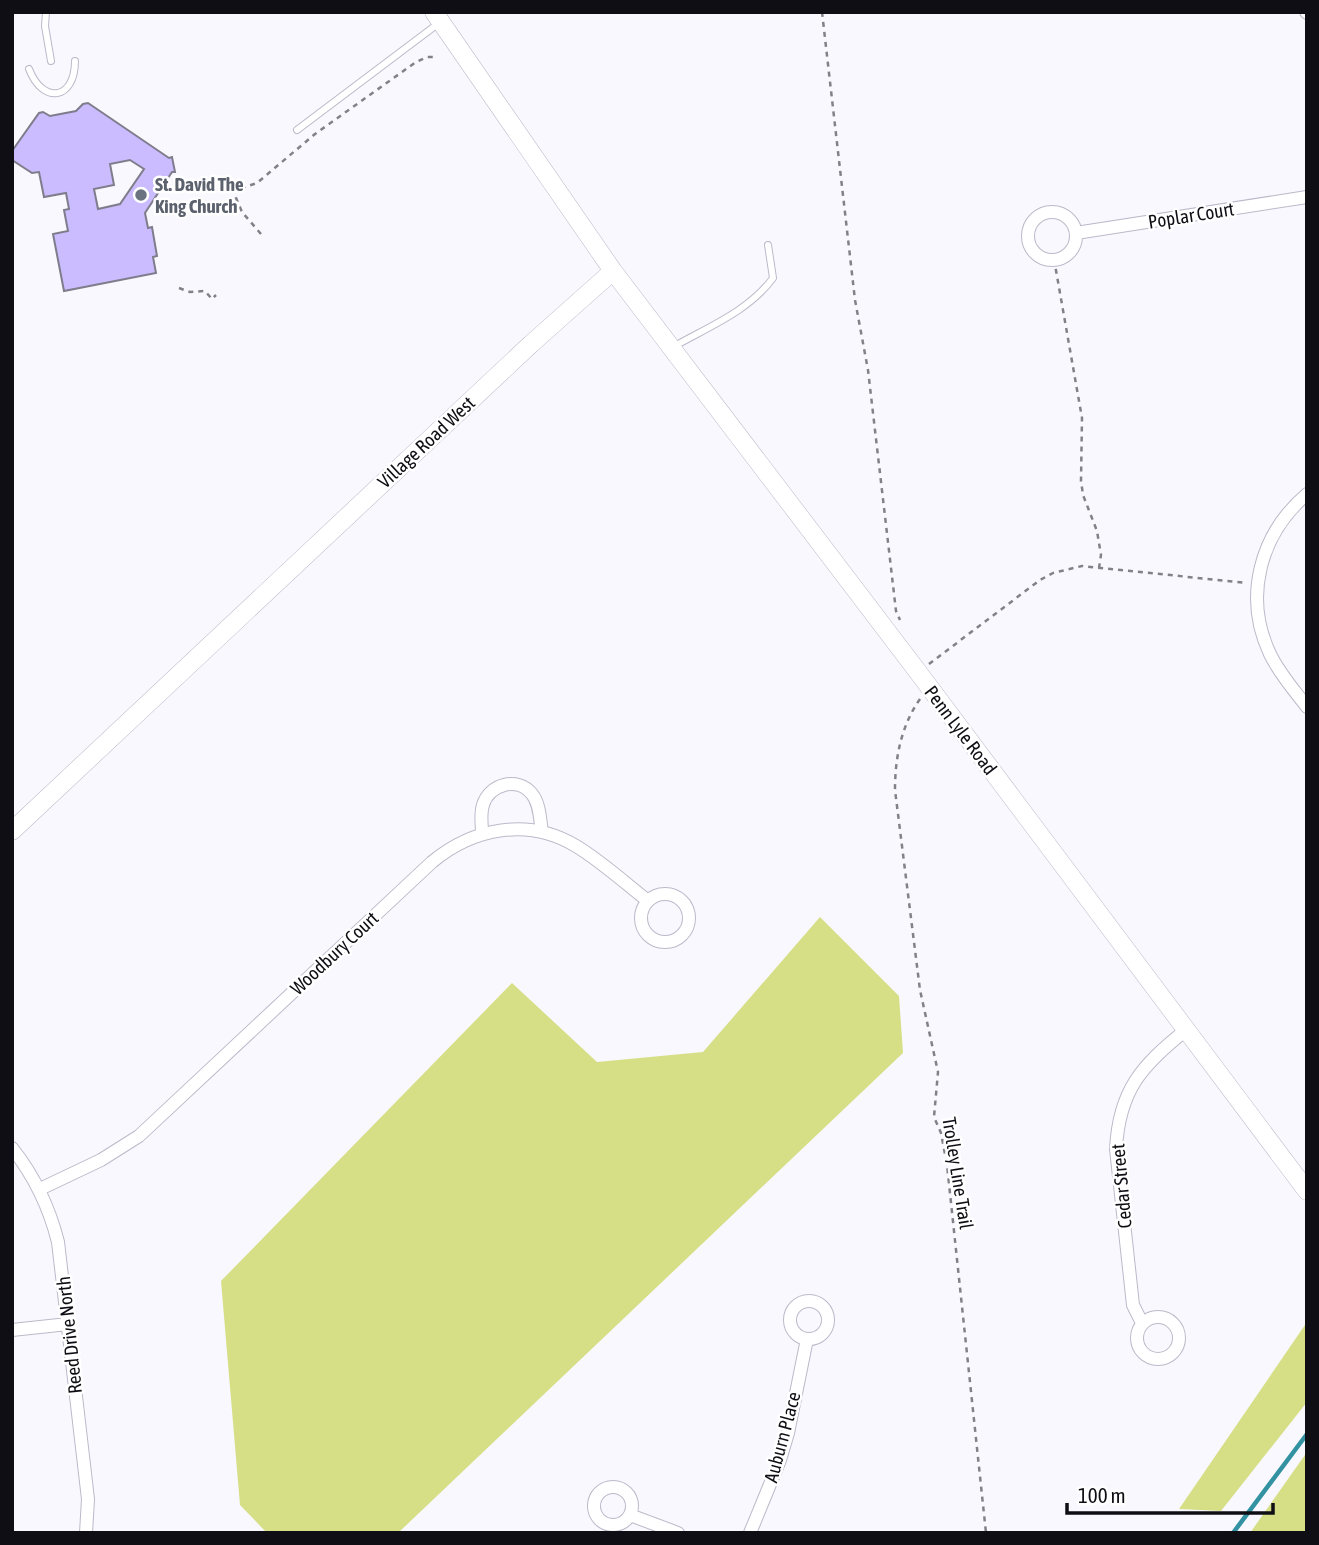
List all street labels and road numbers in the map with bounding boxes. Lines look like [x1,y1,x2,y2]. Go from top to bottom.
street label: Poplar Court [1146,197,1236,233]
street label: Village Road West [373,392,479,492]
street label: Penn Lyle Road [920,681,1002,779]
street label: Woodbury Court [286,907,382,999]
street label: Trolley Line Trail [938,1115,978,1231]
street label: Cedar Street [1106,1143,1136,1229]
street label: Reed Drive North [52,1275,86,1395]
street label: Auburn Place [759,1389,805,1485]

